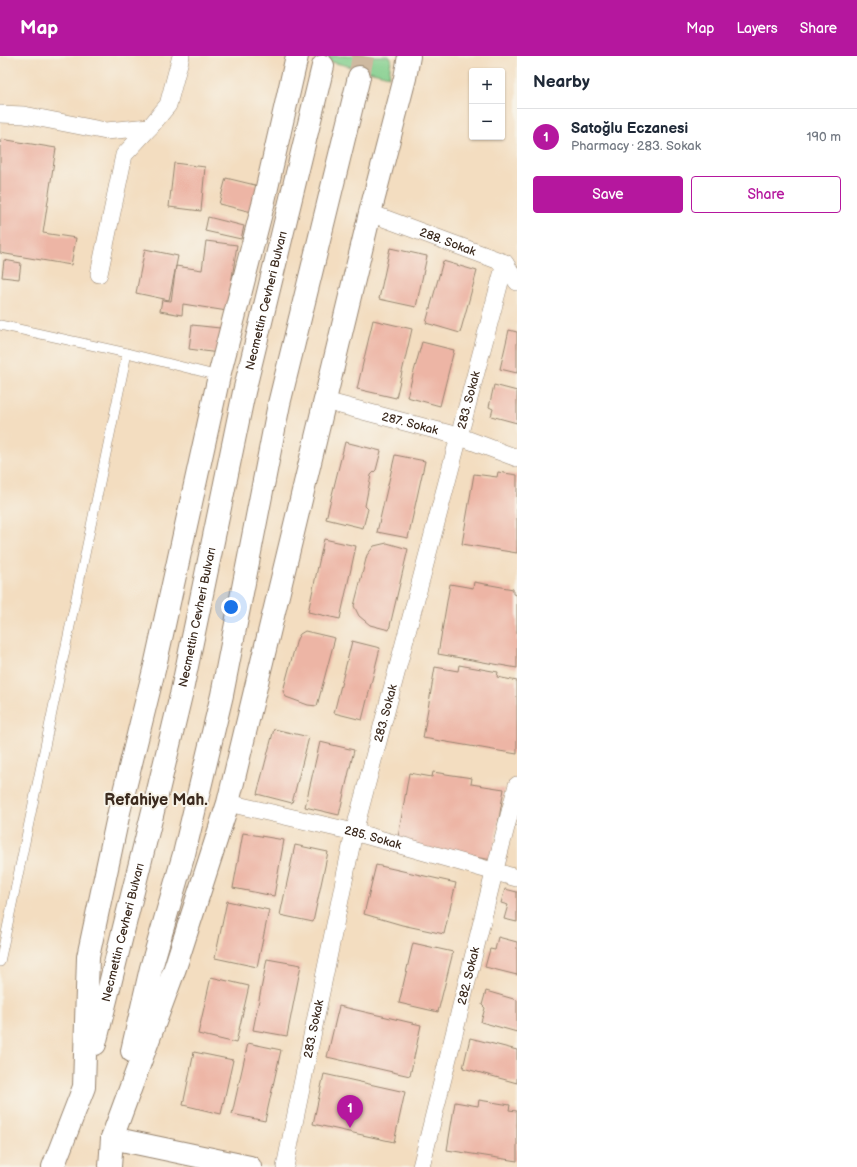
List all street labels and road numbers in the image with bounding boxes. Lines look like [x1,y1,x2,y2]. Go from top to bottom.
street label: 288. Sokak [417,225,478,260]
street label: Necmettin Cevheri Bulvarı [243,229,291,372]
street label: 283. Sokak [454,369,484,431]
street label: 287. Sokak [380,409,440,439]
street label: Necmettin Cevheri Bulvarı [176,546,220,689]
street label: 283. Sokak [371,683,401,744]
street label: 285. Sokak [343,823,403,853]
street label: Necmettin Cevheri Bulvarı [99,861,148,1004]
street label: 282. Sokak [455,945,483,1006]
street label: 283. Sokak [301,998,327,1060]

